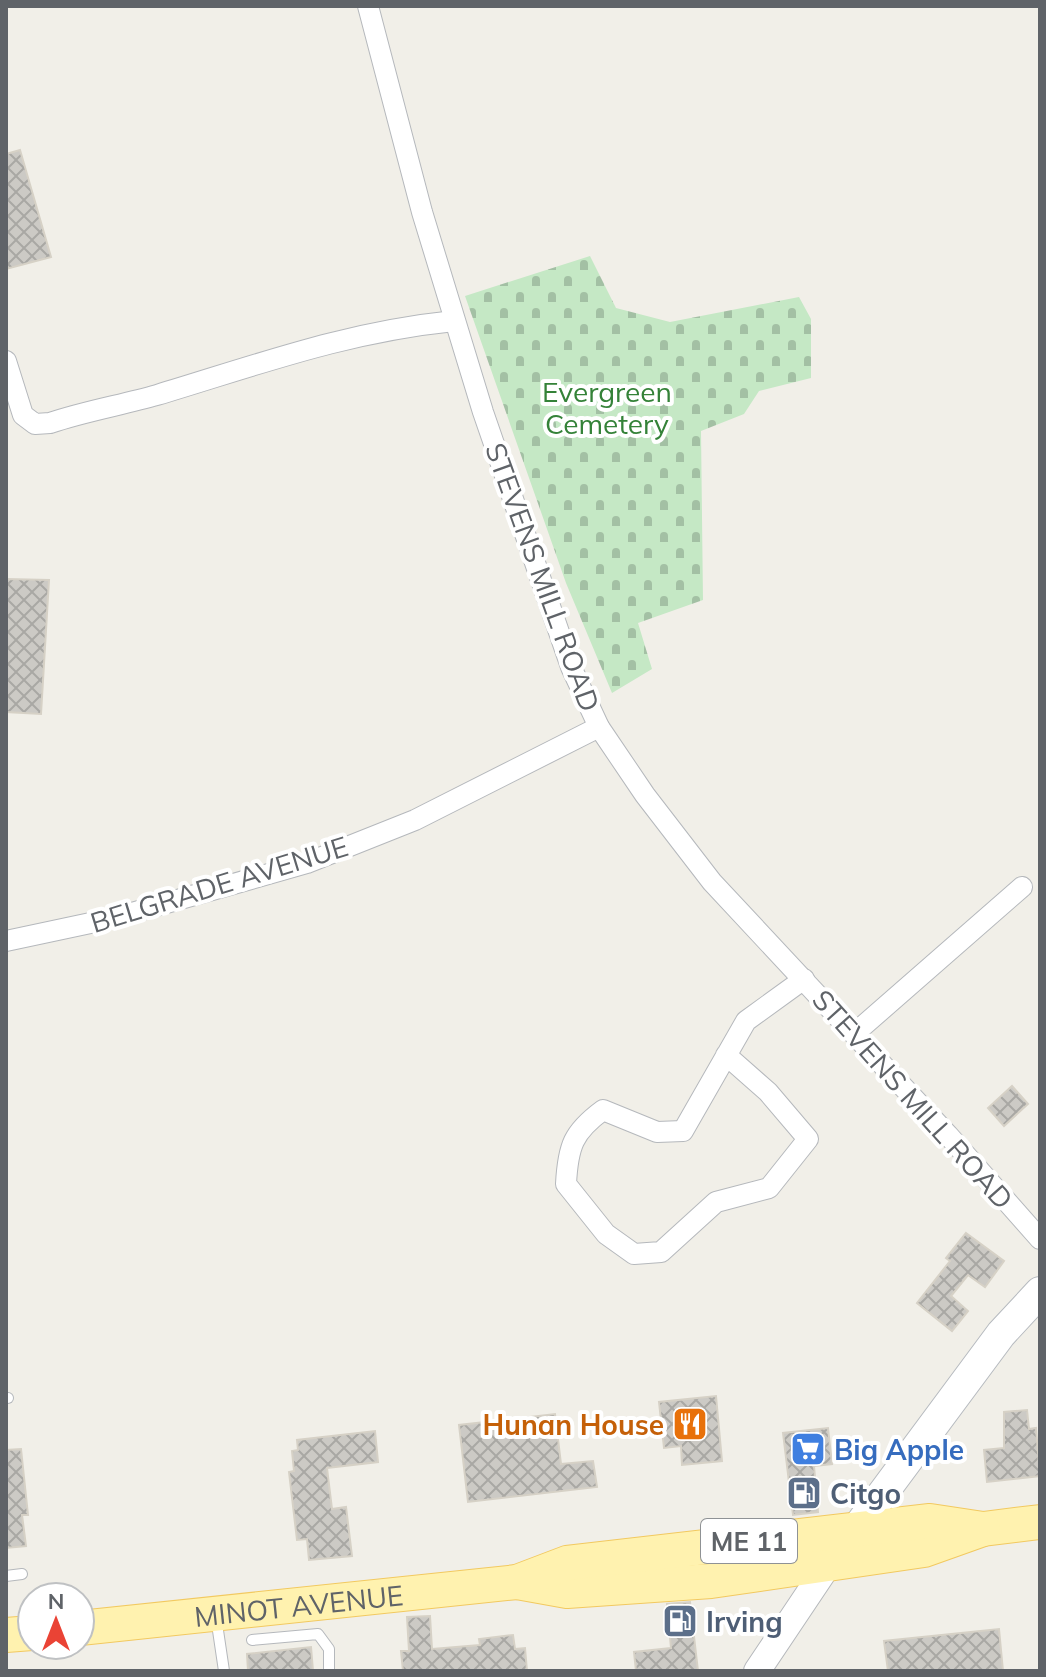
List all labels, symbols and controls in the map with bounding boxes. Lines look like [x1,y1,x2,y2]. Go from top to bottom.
park label: Evergreen Cemetery [542,374,672,441]
street label: STEVENS MILL ROAD [478,438,608,716]
street label: BELGRADE AVENUE [86,828,352,940]
street label: STEVENS MILL ROAD [805,982,1021,1216]
restaurant icon: Hunan House [671,1405,709,1443]
place label: Hunan House [483,1407,664,1442]
supermarket icon: Big Apple [789,1430,827,1468]
place label: Big Apple [834,1432,964,1467]
fuel station icon: Citgo [785,1474,823,1512]
place label: Citgo [830,1476,901,1511]
road number: ME 11 [701,1519,797,1563]
street label: MINOT AVENUE [193,1577,405,1633]
north arrow [16,1581,96,1661]
text: N [48,1587,64,1615]
fuel station icon: Irving [661,1602,699,1640]
place label: Irving [706,1604,783,1639]

